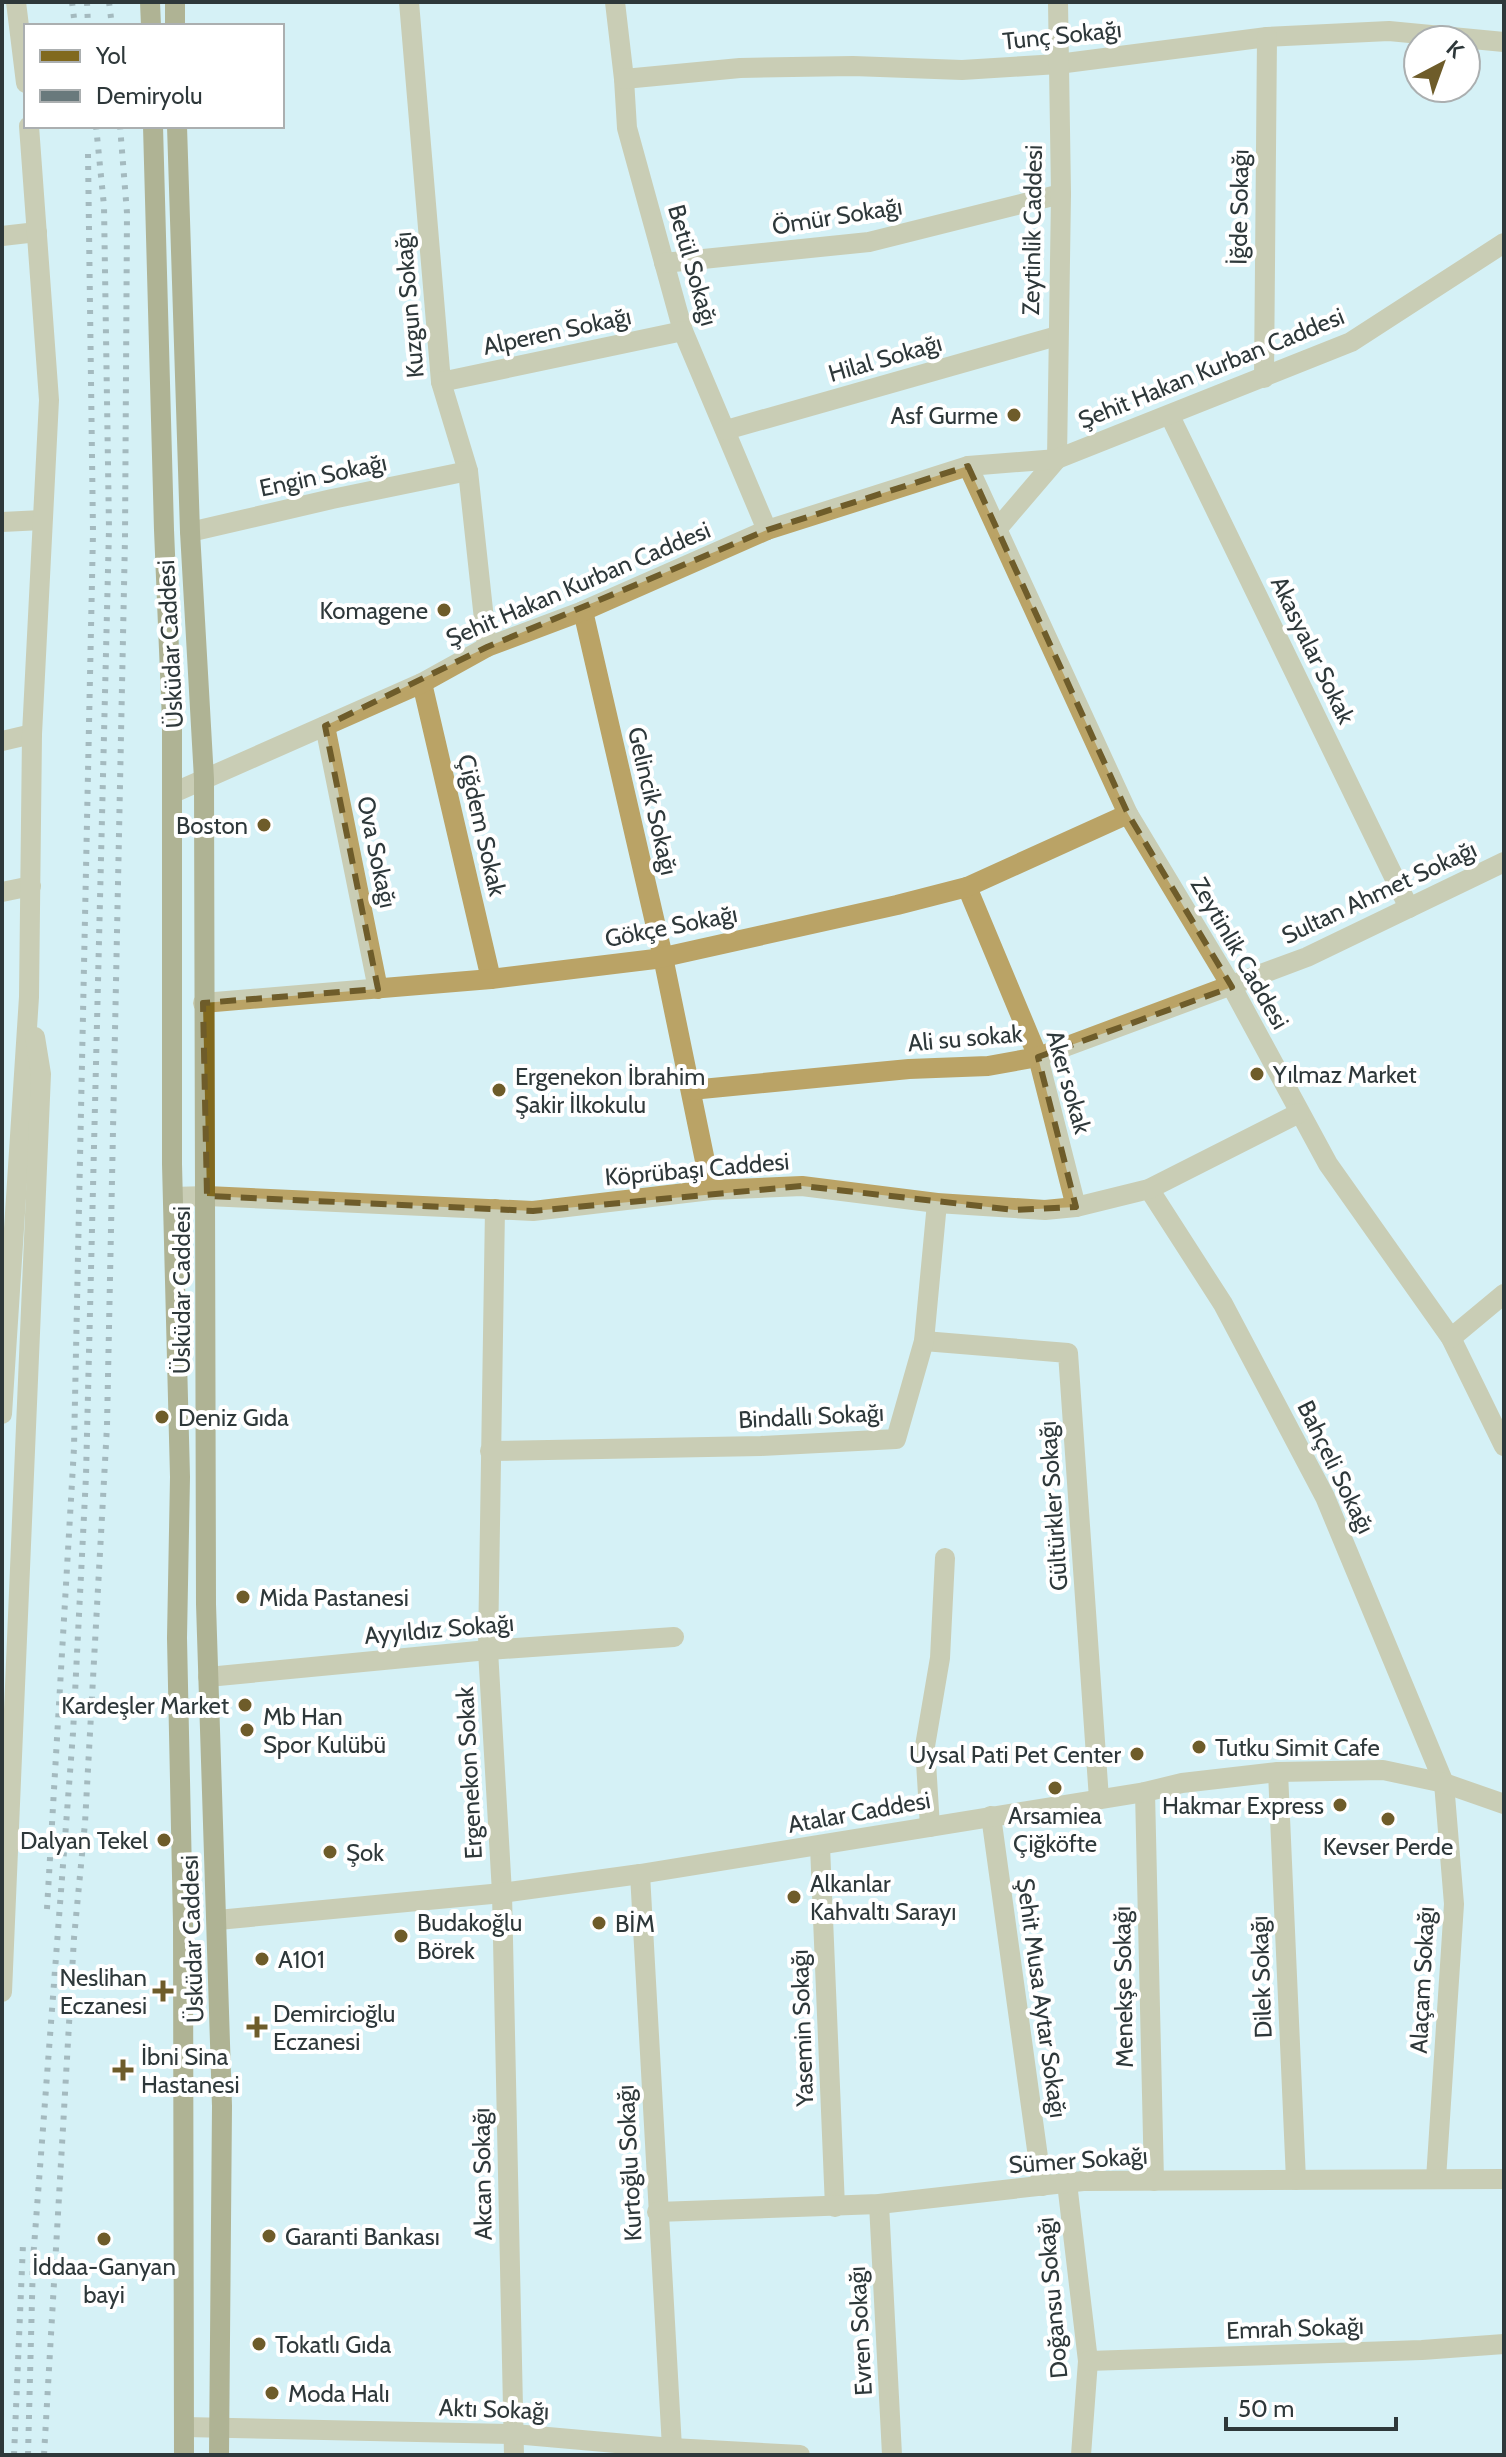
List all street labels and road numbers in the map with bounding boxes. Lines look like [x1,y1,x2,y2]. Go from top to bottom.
street label: Tunç Sokağı [1001,14,1123,56]
street label: Zeytinlik Caddesi [1016,144,1048,316]
street label: İğde Sokağı [1223,149,1255,265]
street label: Ömür Sokağı [770,191,904,241]
street label: Betül Sokağı [662,201,724,329]
street label: Kuzgun Sokağı [388,231,430,379]
street label: Alperen Sokağı [480,301,634,361]
street label: Şehit Hakan Kurban Caddesi [1074,301,1348,435]
street label: Hilal Sokağı [825,328,945,388]
street label: Engin Sokağı [257,447,389,503]
street label: Şehit Hakan Kurban Caddesi [442,515,714,653]
street label: Üsküdar Caddesi [151,559,189,729]
street label: Akasyalar Sokak [1265,571,1361,729]
street label: Gelincik Sokağı [622,724,684,878]
street label: Çiğdem Sokak [452,751,512,899]
street label: Ova Sokağı [351,793,403,911]
street label: Sultan Ahmet Sokağı [1277,834,1481,950]
street label: Zeytinlik Caddesi [1185,872,1295,1034]
street label: Gökçe Sokağı [602,899,740,953]
street label: Ali su sokak [907,1019,1024,1057]
street label: Aker sokak [1040,1027,1098,1137]
street label: Köprübaşı Caddesi [604,1146,790,1192]
street label: Üsküdar Caddesi [167,1206,196,1374]
street label: Bahçeli Sokağı [1291,1396,1381,1538]
street label: Bindallı Sokağı [737,1398,885,1434]
street label: Gültürkler Sokağı [1033,1420,1073,1592]
street label: Ayyıldız Sokağı [363,1608,515,1650]
street label: Ergenekon Sokak [450,1686,488,1860]
street label: Atalar Caddesi [785,1785,933,1839]
street label: Üsküdar Caddesi [175,1854,209,2024]
street label: Şehit Musa Aytar Sokağı [1011,1876,1073,2120]
street label: Menekşe Sokağı [1107,1906,1139,2068]
street label: Alaçam Sokağı [1404,1906,1440,2054]
street label: Dilek Sokağı [1244,1915,1278,2039]
street label: Yasemin Sokağı [785,1949,819,2108]
street label: Kurtoğlu Sokağı [610,2084,648,2242]
street label: Akcan Sokağı [466,2107,498,2241]
street label: Sümer Sokağı [1008,2141,1148,2179]
street label: Doğansu Sokağı [1031,2216,1073,2380]
street label: Evren Sokağı [842,2266,878,2396]
street label: Emrah Sokağı [1226,2311,1364,2345]
street label: Aktı Sokağı [438,2393,550,2425]

